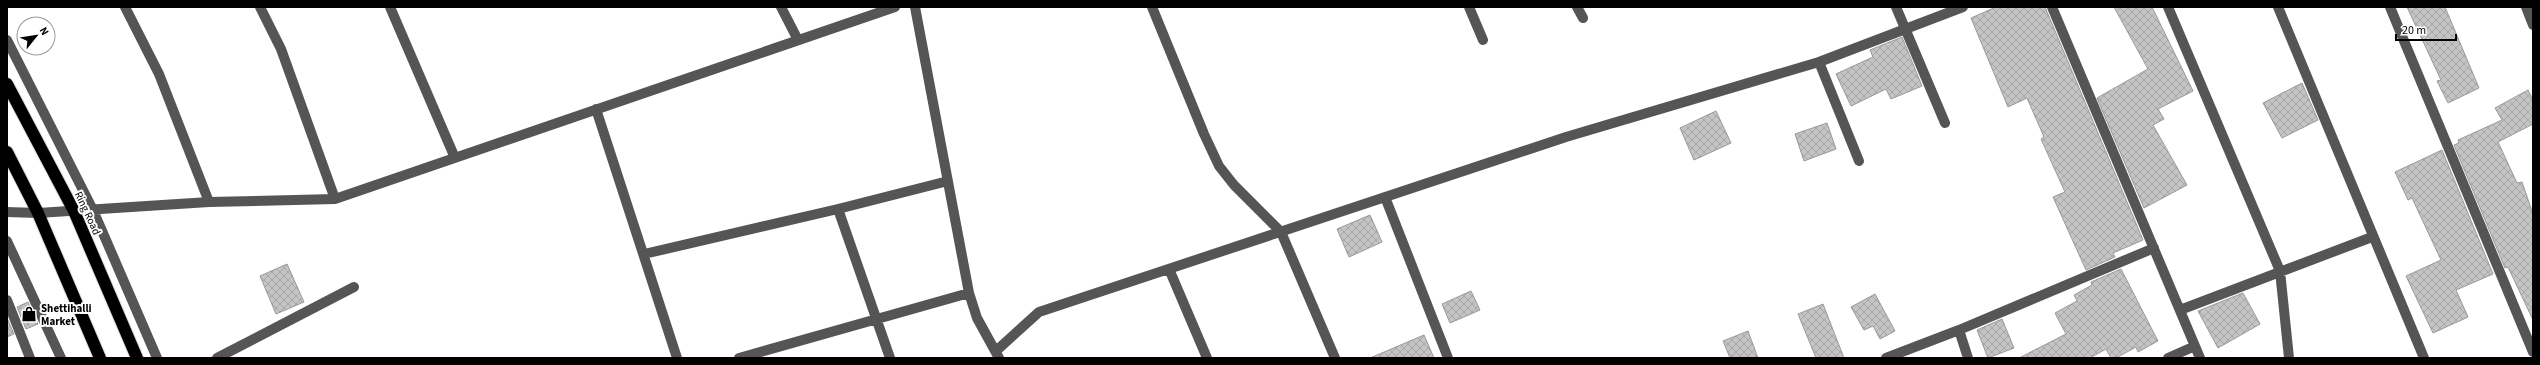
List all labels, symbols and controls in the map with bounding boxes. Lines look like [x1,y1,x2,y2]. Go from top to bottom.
north arrow [16,16,56,56]
scale bar [2396,16,2456,42]
text: 20 m [2402,22,2426,39]
text: N [36,24,53,38]
street label: Ring Road [71,189,104,237]
place label: Shettihalli Market [41,301,92,329]
shop icon: Shettihalli Market [20,305,38,323]

